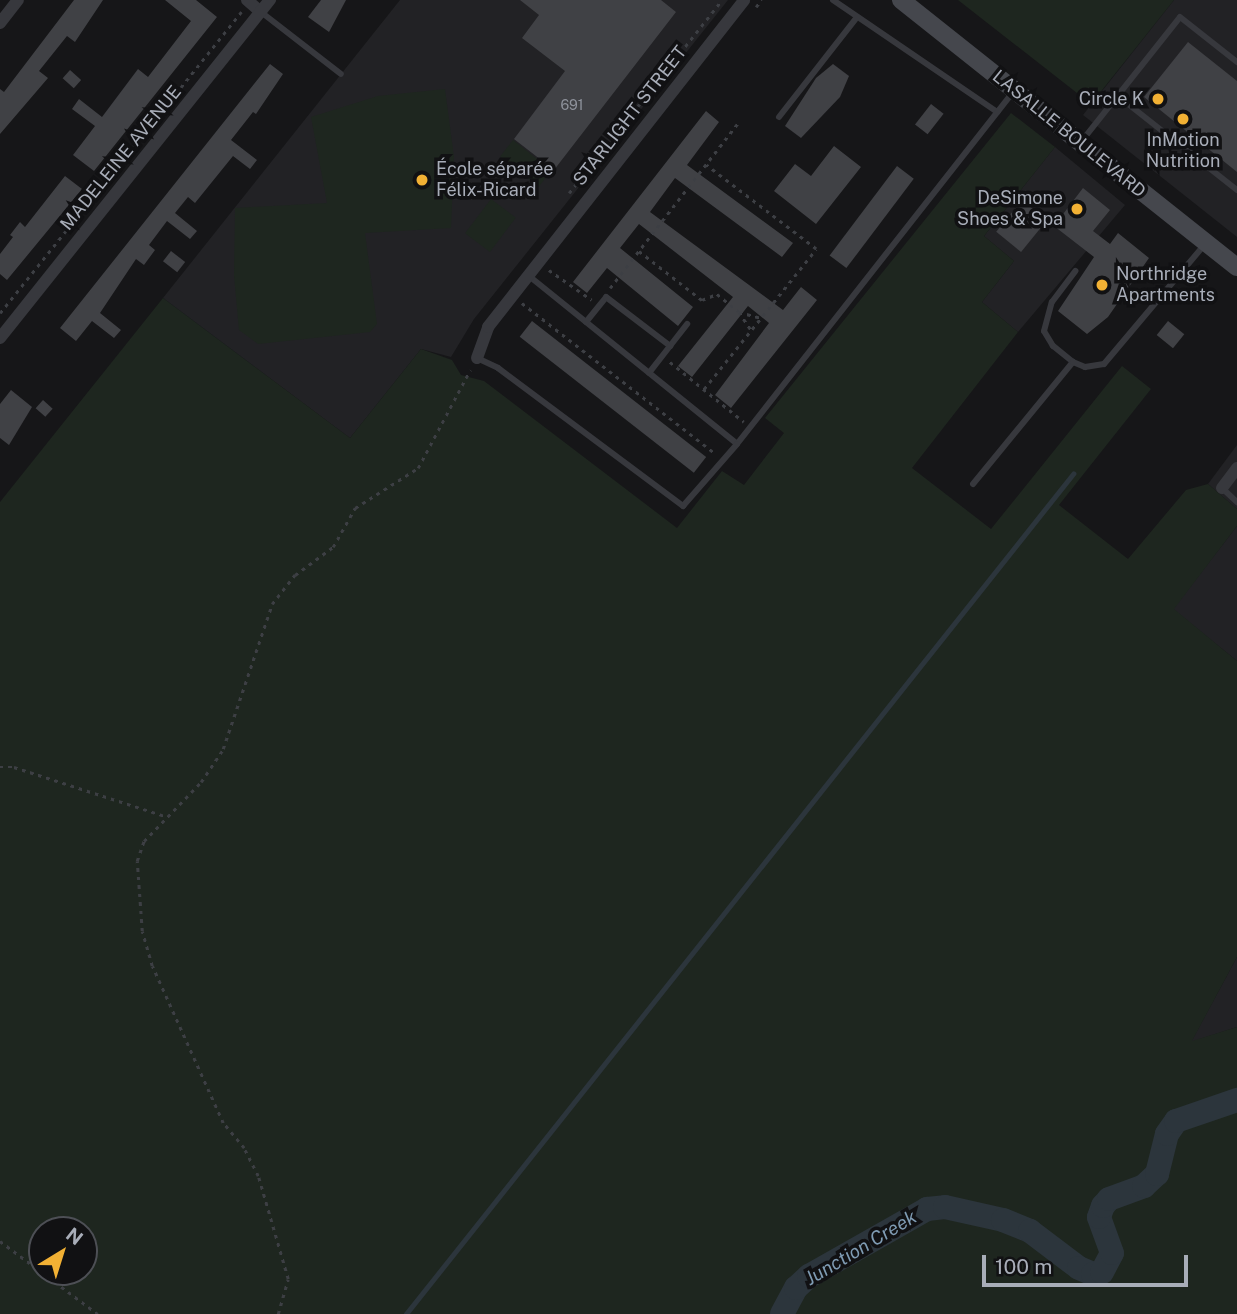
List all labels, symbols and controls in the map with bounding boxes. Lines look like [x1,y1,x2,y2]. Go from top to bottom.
street label: STARLIGHT STREET [569,42,691,190]
street label: LASALLE BOULEVARD [988,66,1150,202]
street label: MADELEINE AVENUE [56,81,186,235]
place label: Circle K [1079,88,1144,110]
marker: Circle K [1150,91,1166,107]
house number: 691 [560,97,584,113]
marker: InMotion Nutrition [1175,111,1191,127]
place label: InMotion Nutrition [1146,130,1220,172]
place label: École séparée Félix-Ricard [436,159,554,202]
marker: École séparée Félix-Ricard [414,172,430,188]
place label: DeSimone Shoes & Spa [957,188,1063,230]
marker: DeSimone Shoes & Spa [1069,201,1085,217]
place label: Northridge Apartments [1116,264,1215,306]
marker: Northridge Apartments [1094,277,1110,293]
water label: Junction Creek [801,1206,921,1290]
north arrow [28,1216,98,1286]
text: N [62,1223,87,1249]
scale bar [985,1240,1192,1284]
text: 100 m [995,1254,1052,1279]

